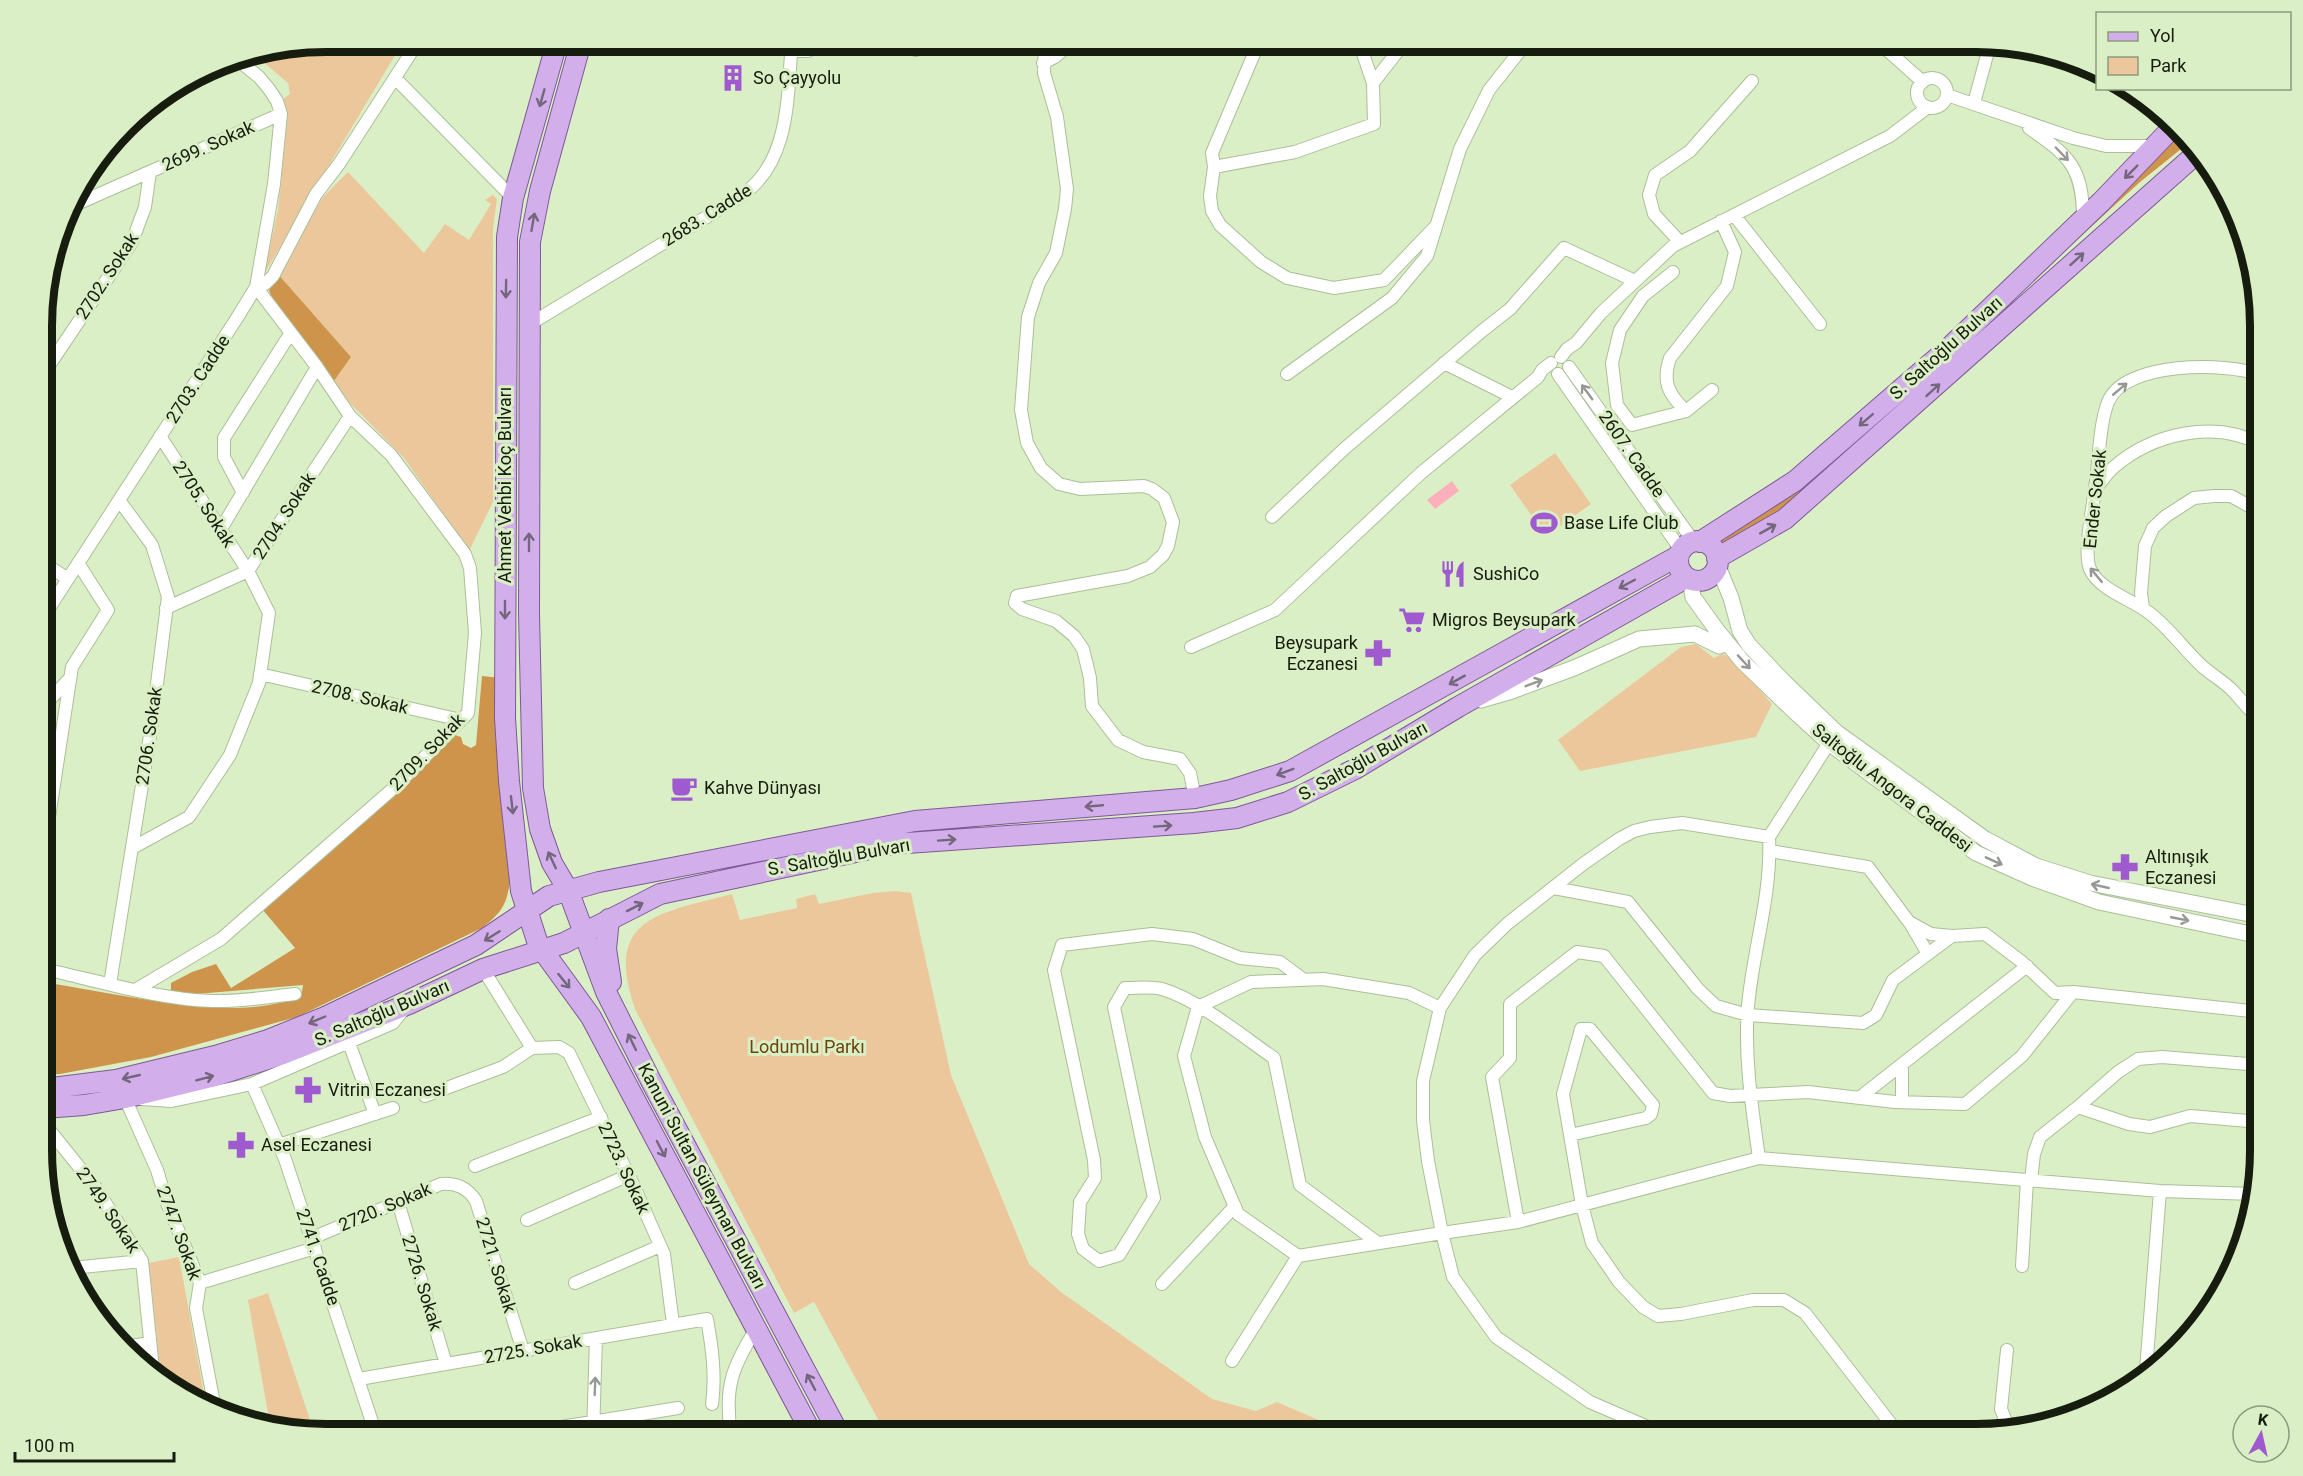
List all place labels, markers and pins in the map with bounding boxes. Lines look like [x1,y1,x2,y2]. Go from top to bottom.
building icon: So Çayyolu [718,63,748,93]
place label: So Çayyolu [753,67,841,88]
sports icon: Base Life Club [1529,508,1559,538]
place label: Base Life Club [1564,512,1679,533]
restaurant icon: SushiCo [1438,559,1468,589]
place label: SushiCo [1473,563,1539,584]
supermarket icon: Migros Beysupark [1397,605,1427,635]
place label: Migros Beysupark [1432,609,1577,630]
place label: Beysupark Eczanesi [1275,632,1359,674]
pharmacy icon: Beysupark Eczanesi [1363,638,1393,668]
cafe icon: Kahve Dünyası [669,773,699,803]
place label: Kahve Dünyası [704,777,821,798]
place label: Altınışık Eczanesi [2145,846,2216,888]
pharmacy icon: Altınışık Eczanesi [2110,852,2140,882]
pharmacy icon: Vitrin Eczanesi [293,1075,323,1105]
place label: Vitrin Eczanesi [328,1079,446,1100]
pharmacy icon: Asel Eczanesi [226,1130,256,1160]
place label: Asel Eczanesi [261,1134,372,1155]

